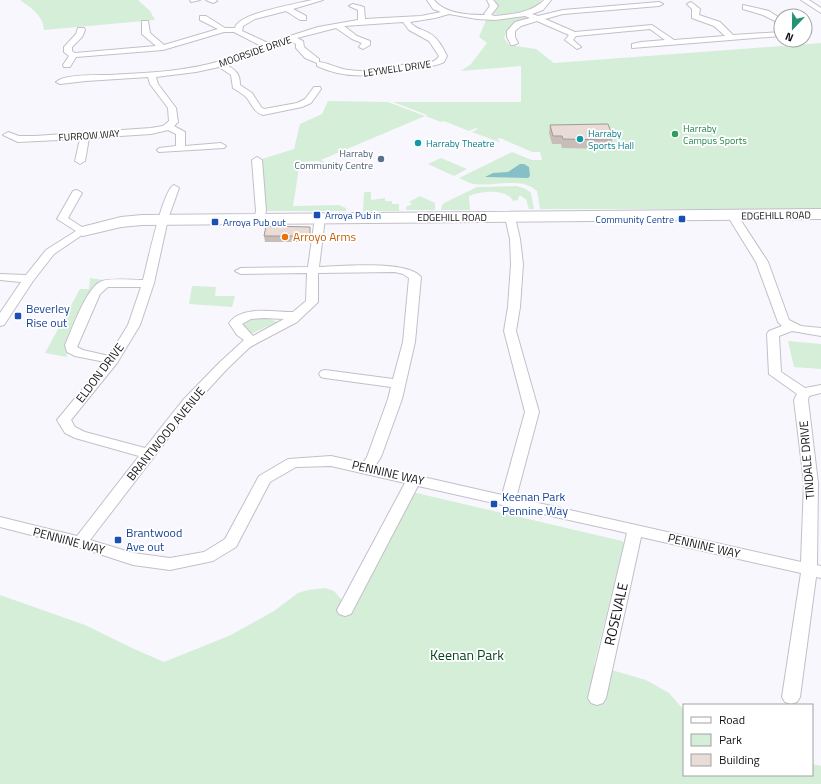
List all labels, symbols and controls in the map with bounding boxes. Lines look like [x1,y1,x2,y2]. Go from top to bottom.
north arrow [773,8,813,48]
text: N [783,28,796,46]
street label: MOORSIDE DRIVE [217,32,294,71]
street label: LEYWELL DRIVE [362,56,432,81]
place label: Harraby Campus Sports [683,121,747,148]
street label: FURROW WAY [58,126,121,145]
place label: Harraby Sports Hall [588,126,634,153]
marker: Harraby Campus Sports [670,129,680,139]
marker: Harraby Sports Hall [575,134,585,144]
place label: Harraby Theatre [426,136,495,151]
marker: Harraby Theatre [413,138,423,148]
place label: Harraby Community Centre [295,146,373,173]
marker: Harraby Community Centre [376,154,386,164]
street label: EDGEHILL ROAD [741,207,811,224]
place label: Arroya Pub in [325,208,381,223]
marker: Arroya Pub in [312,210,322,220]
street label: EDGEHILL ROAD [417,210,487,225]
place label: Community Centre [596,212,674,227]
marker: Community Centre [677,214,687,224]
place label: Arroya Pub out [223,215,286,230]
marker: Arroya Pub out [210,217,220,227]
place label: Arroyo Arms [293,227,357,246]
marker: Arroyo Arms [280,232,290,242]
place label: Beverley Rise out [26,299,70,332]
marker: Beverley Rise out [13,311,23,321]
street label: ELDON DRIVE [71,339,129,407]
street label: BRANTWOOD AVENUE [122,382,210,485]
street label: TINDALE DRIVE [794,420,819,500]
street label: PENNINE WAY [350,455,427,490]
place label: Keenan Park Pennine Way [502,487,568,520]
marker: Keenan Park Pennine Way [489,499,499,509]
street label: PENNINE WAY [31,522,108,559]
place label: Brantwood Ave out [126,523,182,556]
street label: PENNINE WAY [666,528,743,563]
marker: Brantwood Ave out [113,535,123,545]
street label: ROSEVALE [598,580,633,647]
park label: Keenan Park [430,644,504,665]
legend [683,704,813,776]
text: Road [719,710,745,729]
text: Park [719,730,742,749]
text: Building [719,750,760,769]

